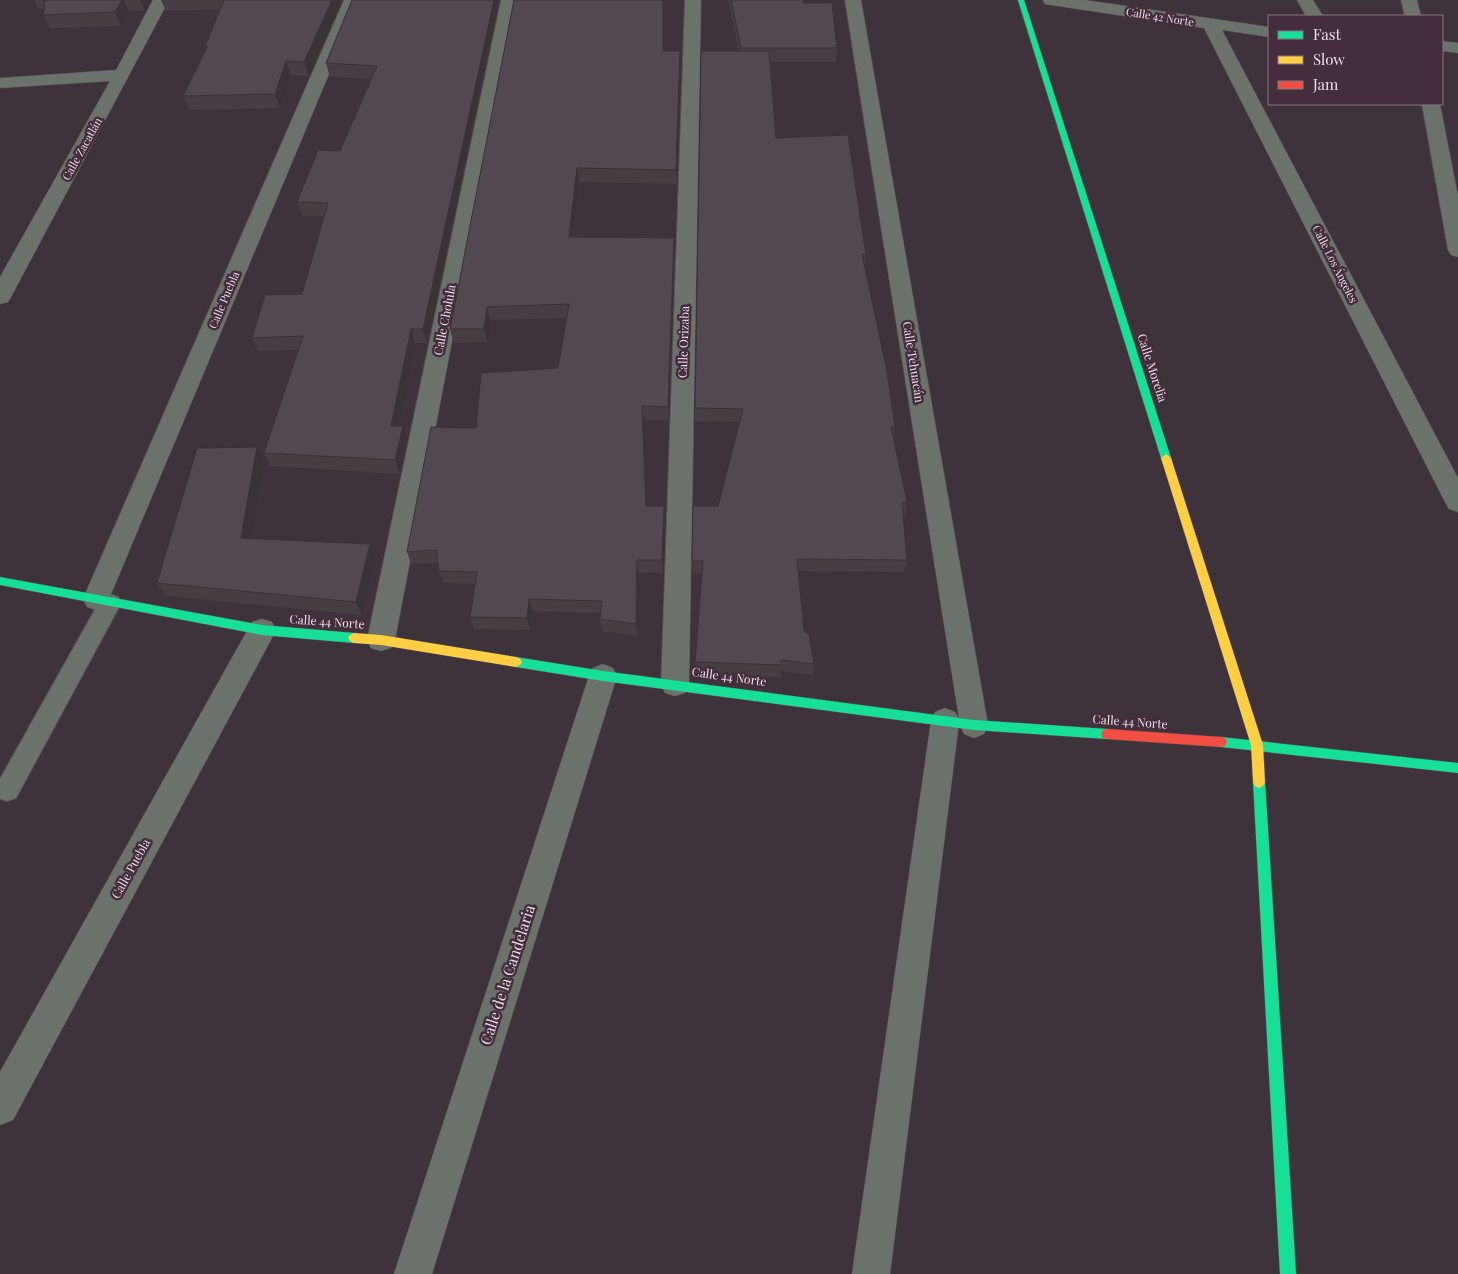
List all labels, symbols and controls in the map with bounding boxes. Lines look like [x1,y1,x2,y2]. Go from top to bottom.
street label: Calle 42 Norte [1125,4,1196,29]
legend [1268,15,1443,105]
text: Fast [1313,24,1342,44]
text: Slow [1313,49,1345,69]
text: Jam [1312,74,1339,94]
street label: Calle Zacatlán [58,114,105,183]
street label: Calle Los Ángeles [1309,222,1362,305]
street label: Calle Puebla [205,268,242,331]
street label: Calle Cholula [429,283,459,356]
street label: Calle Orizaba [674,306,692,378]
street label: Calle Tehuacán [900,320,928,403]
street label: Calle Morelia [1134,331,1172,404]
street label: Calle 44 Norte [289,610,365,632]
street label: Calle 44 Norte [691,663,767,689]
street label: Calle 44 Norte [1092,710,1168,732]
street label: Calle Puebla [107,836,153,901]
street label: Calle de la Candelaria [475,902,539,1047]

